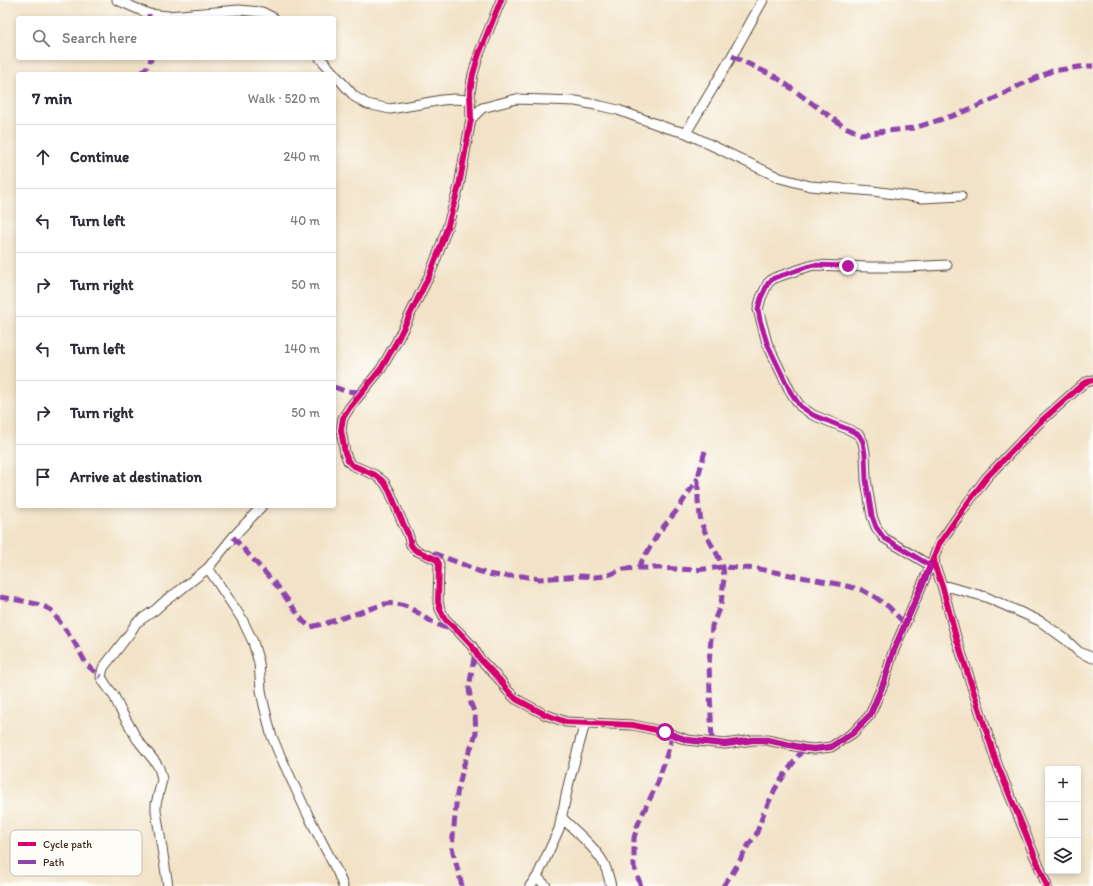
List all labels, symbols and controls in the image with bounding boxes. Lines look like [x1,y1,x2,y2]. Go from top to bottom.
search box [16,16,336,60]
icon: search [30,27,52,49]
text: Search here [62,29,137,47]
text: 7 min [32,88,72,108]
text: Walk · 520 m [248,91,320,106]
icon: ahead [32,146,54,168]
text: Continue [70,148,129,166]
text: 240 m [283,149,320,164]
icon: left [32,210,54,232]
text: Turn left [70,212,125,230]
text: 40 m [290,213,320,228]
route end [839,257,857,275]
icon: right [32,274,54,296]
text: Turn right [70,276,134,294]
text: 50 m [291,277,320,292]
icon: left [32,338,54,360]
text: Turn left [70,340,125,358]
text: 140 m [284,341,320,356]
icon: right [32,402,54,424]
text: Turn right [70,404,134,422]
text: 50 m [291,405,320,420]
icon: arrive [32,466,54,488]
text: Arrive at destination [70,468,202,486]
route start [656,723,674,741]
map controls [1045,766,1081,874]
button: + [1045,766,1081,802]
button: − [1045,802,1081,838]
legend [10,830,142,876]
text: Cycle path [43,838,92,851]
button: layers [1045,838,1081,874]
text: Path [43,856,65,869]

